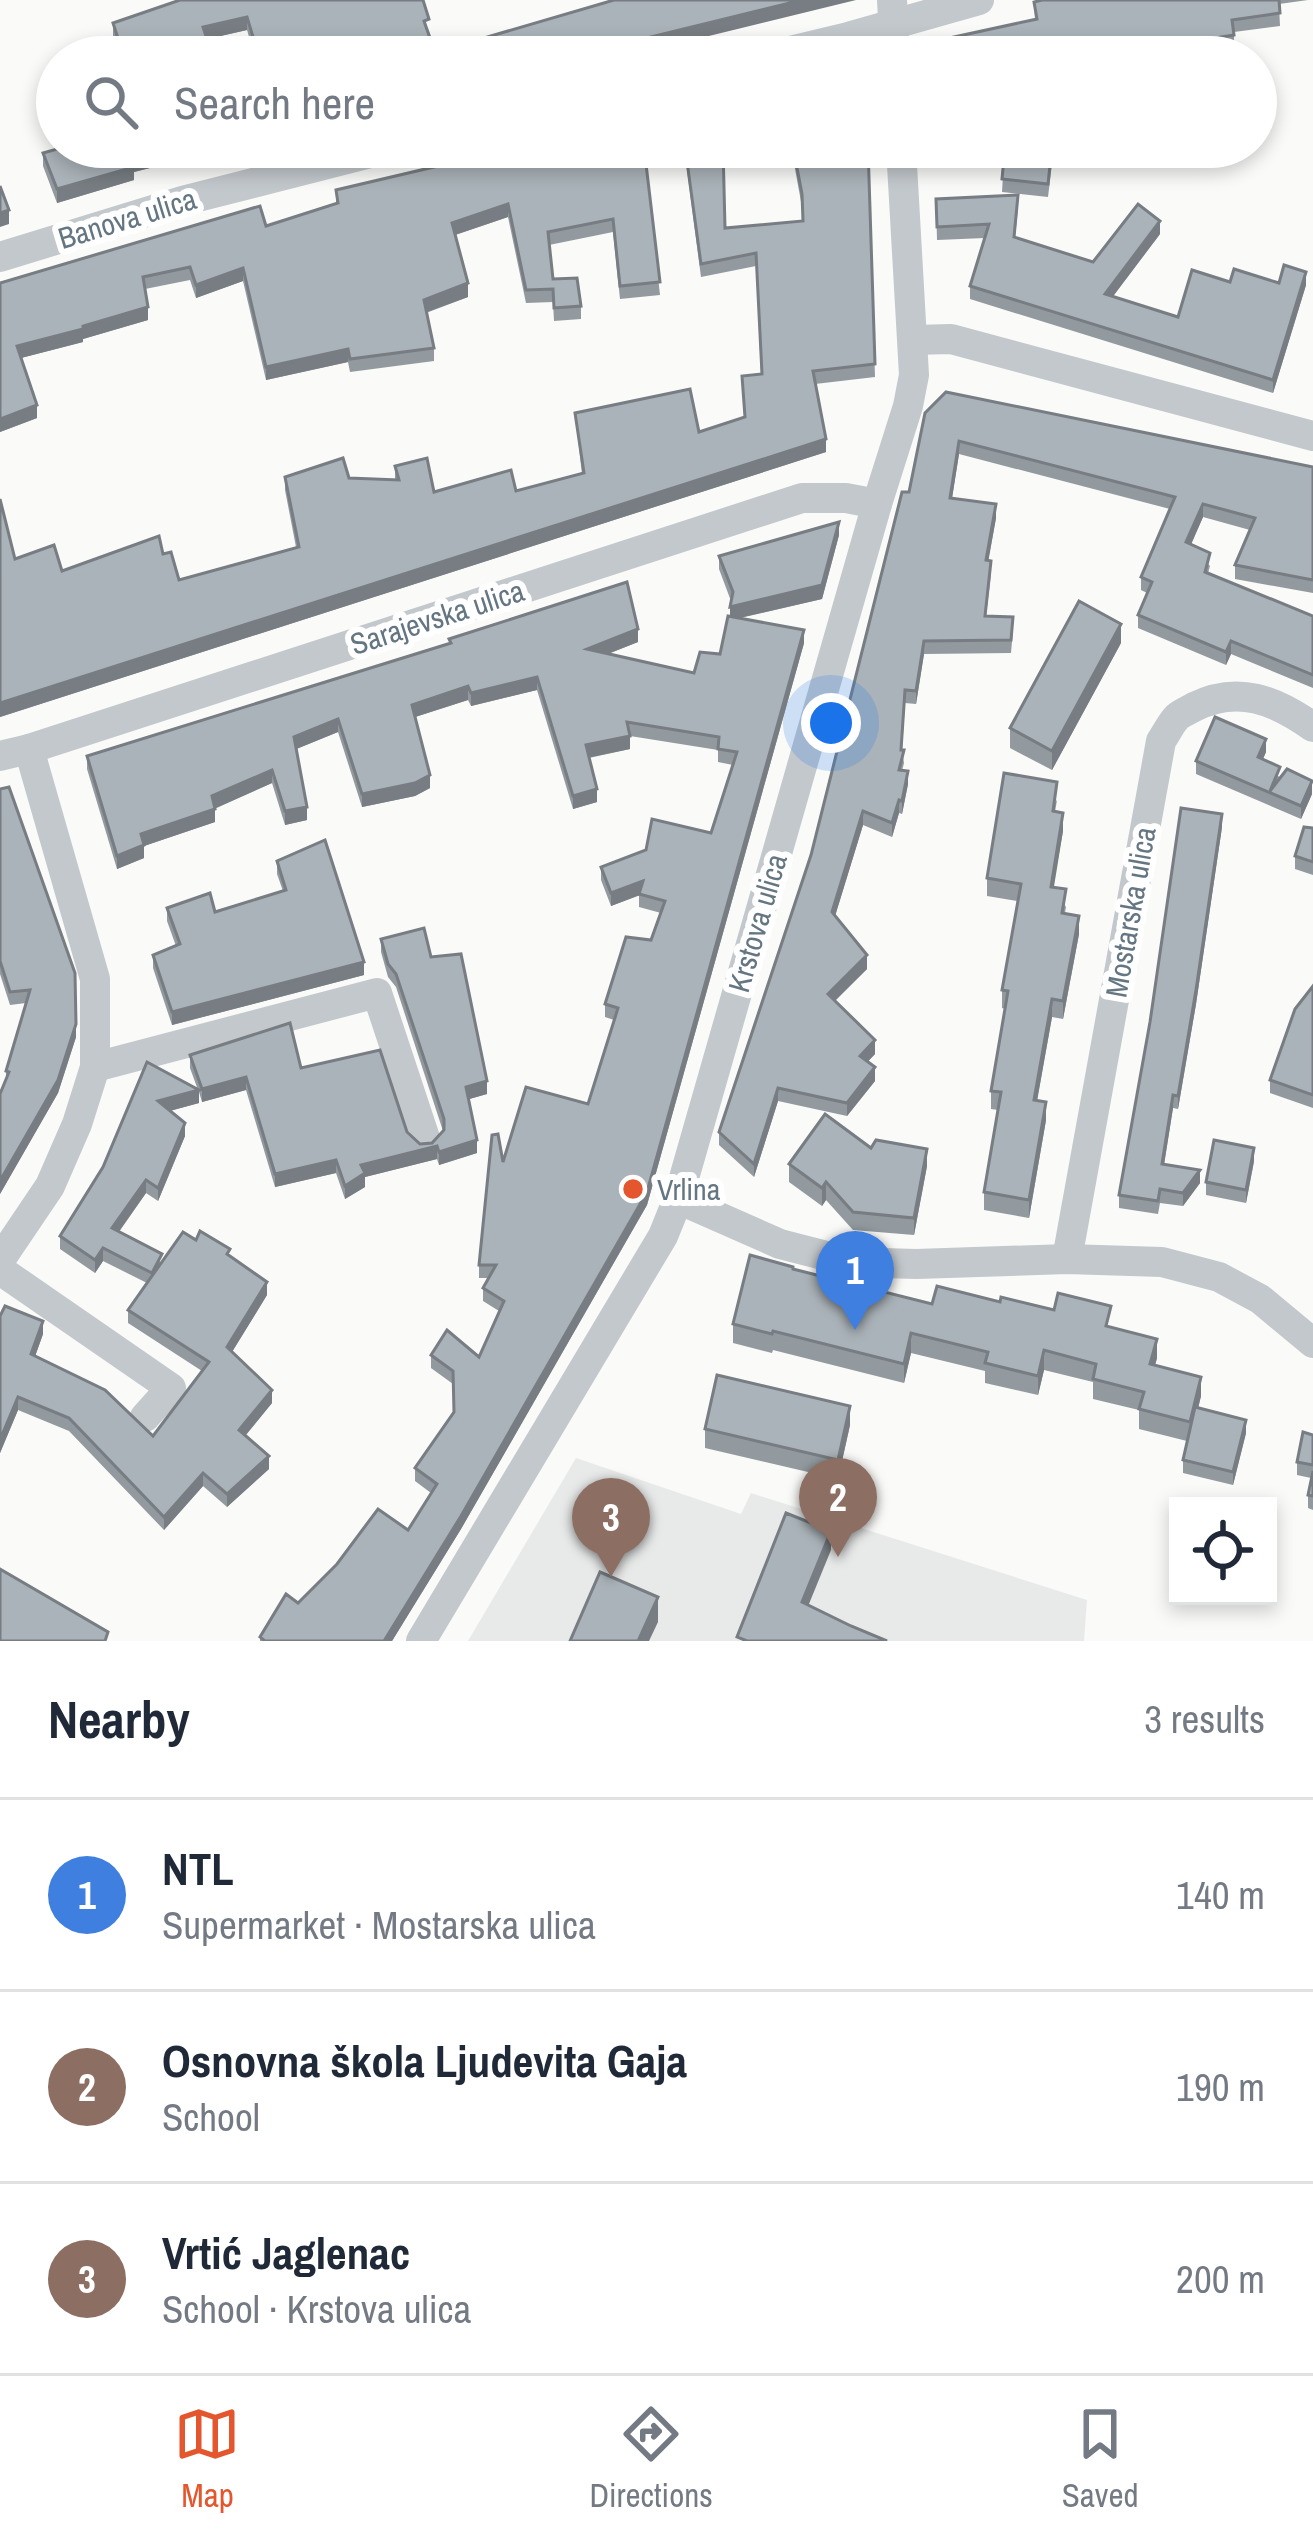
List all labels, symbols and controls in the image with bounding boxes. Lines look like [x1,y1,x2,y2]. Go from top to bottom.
search box [36,36,1277,168]
icon: search [78,69,144,135]
text: Search here [174,72,375,133]
street label: Banova ulica [53,178,201,258]
street label: Sarajevska ulica [345,570,529,664]
your location [801,693,861,753]
street label: Mostarska ulica [1095,823,1165,1000]
street label: Krstova ulica [718,849,796,997]
place label: Vrlina [657,1169,721,1209]
marker: Vrlina [620,1176,646,1202]
pin: 1 [816,1231,894,1330]
pin: 2 [799,1458,877,1557]
pin: 3 [572,1478,650,1577]
map controls [1169,1497,1277,1605]
button: locate [1169,1497,1277,1605]
text: Nearby [48,1685,190,1754]
text: 3 results [1144,1693,1265,1745]
text: NTL [162,1838,234,1899]
text: 1 [78,1869,96,1921]
text: 140 m [1176,1869,1265,1921]
text: Supermarket · Mostarska ulica [162,1899,596,1951]
text: Osnovna škola Ljudevita Gaja [162,2030,687,2091]
text: 2 [78,2061,96,2113]
text: 190 m [1176,2061,1265,2113]
text: School [162,2091,260,2143]
text: Vrtić Jaglenac [162,2222,410,2283]
text: 3 [78,2253,96,2305]
text: 200 m [1176,2253,1265,2305]
text: School · Krstova ulica [162,2283,471,2335]
tab: Map [174,2401,240,2517]
tab: Directions [589,2401,713,2517]
tab: Saved [1062,2401,1138,2517]

